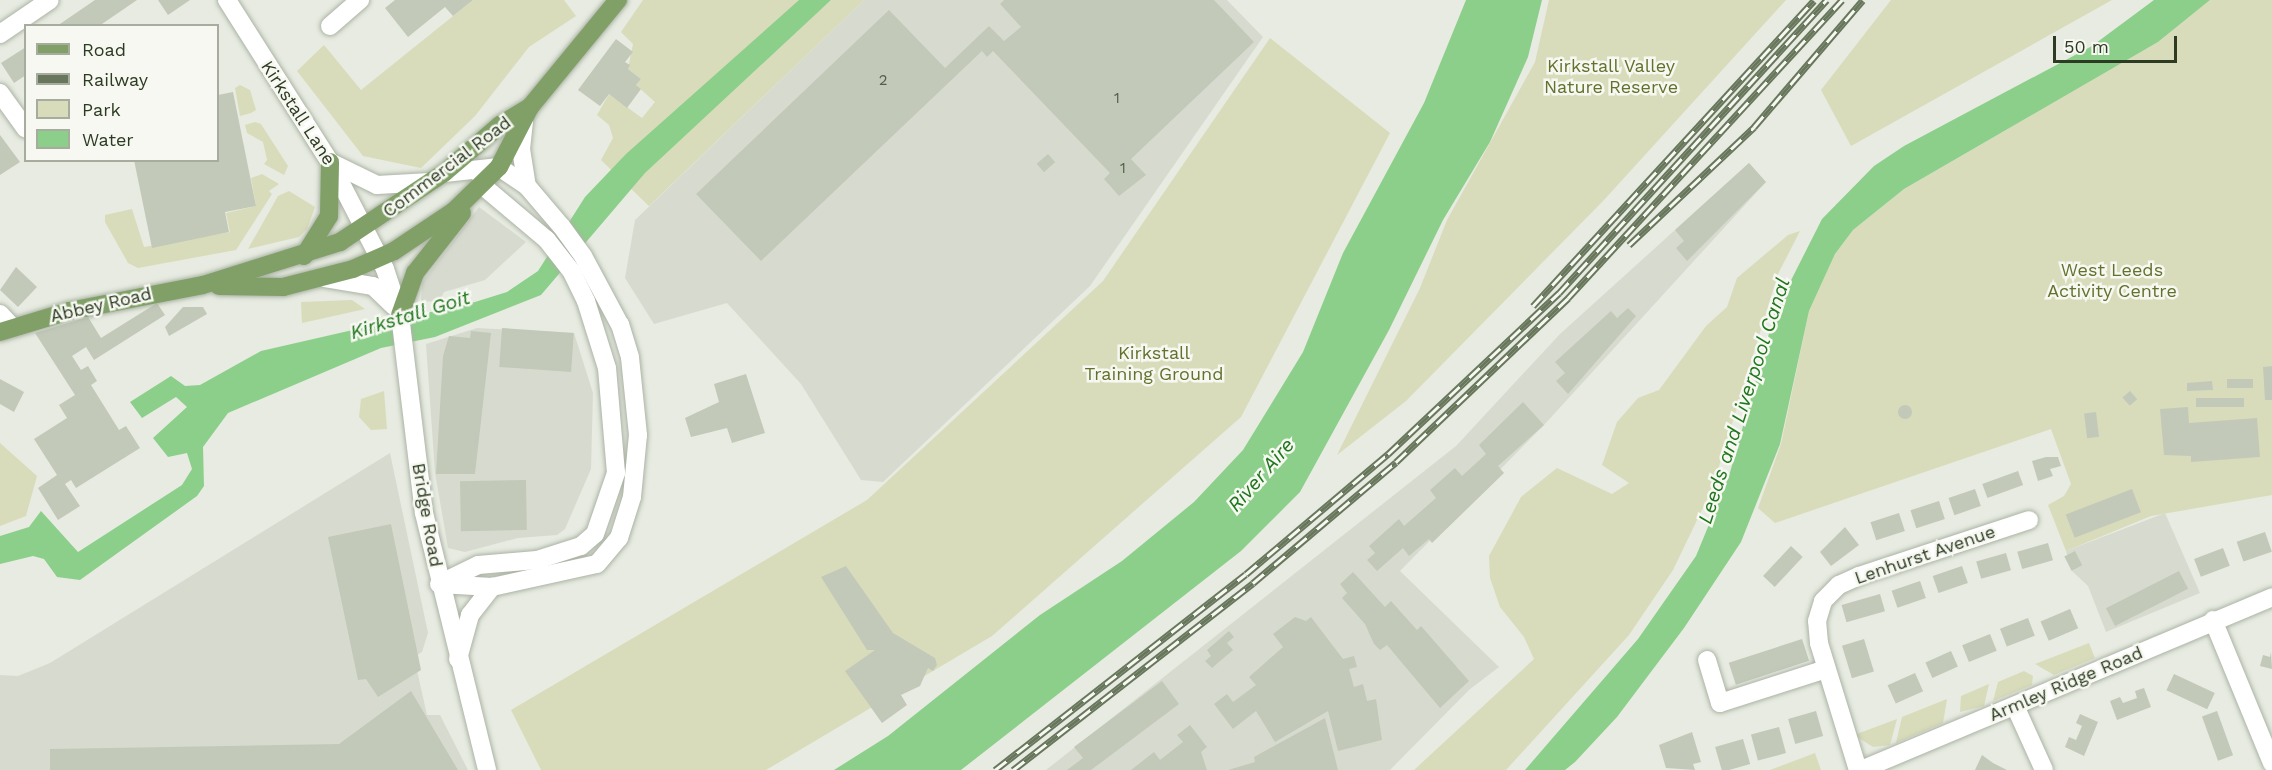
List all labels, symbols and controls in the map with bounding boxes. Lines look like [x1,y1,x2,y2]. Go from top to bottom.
legend [24,24,219,162]
scale bar [2056,24,2180,62]
text: 50 m [2064,36,2109,57]
text: Road [82,39,126,60]
street label: Kirkstall Lane [256,56,340,170]
park label: Kirkstall Valley Nature Reserve [1544,56,1678,98]
text: Railway [82,69,148,90]
house number: 2 [879,72,887,90]
house number: 1 [1114,90,1120,108]
text: Park [82,99,121,120]
street label: Commercial Road [378,112,516,222]
text: Water [82,129,134,150]
house number: 1 [1120,160,1126,178]
park label: West Leeds Activity Centre [2047,260,2177,302]
water label: Leeds and Liverpool Canal [1693,275,1795,527]
street label: Abbey Road [48,283,154,327]
water label: Kirkstall Goit [347,285,473,345]
park label: Kirkstall Training Ground [1085,343,1223,386]
water label: River Aire [1222,433,1300,517]
street label: Bridge Road [407,461,447,569]
street label: Lenhurst Avenue [1851,521,1999,589]
street label: Armley Ridge Road [1986,642,2146,726]

